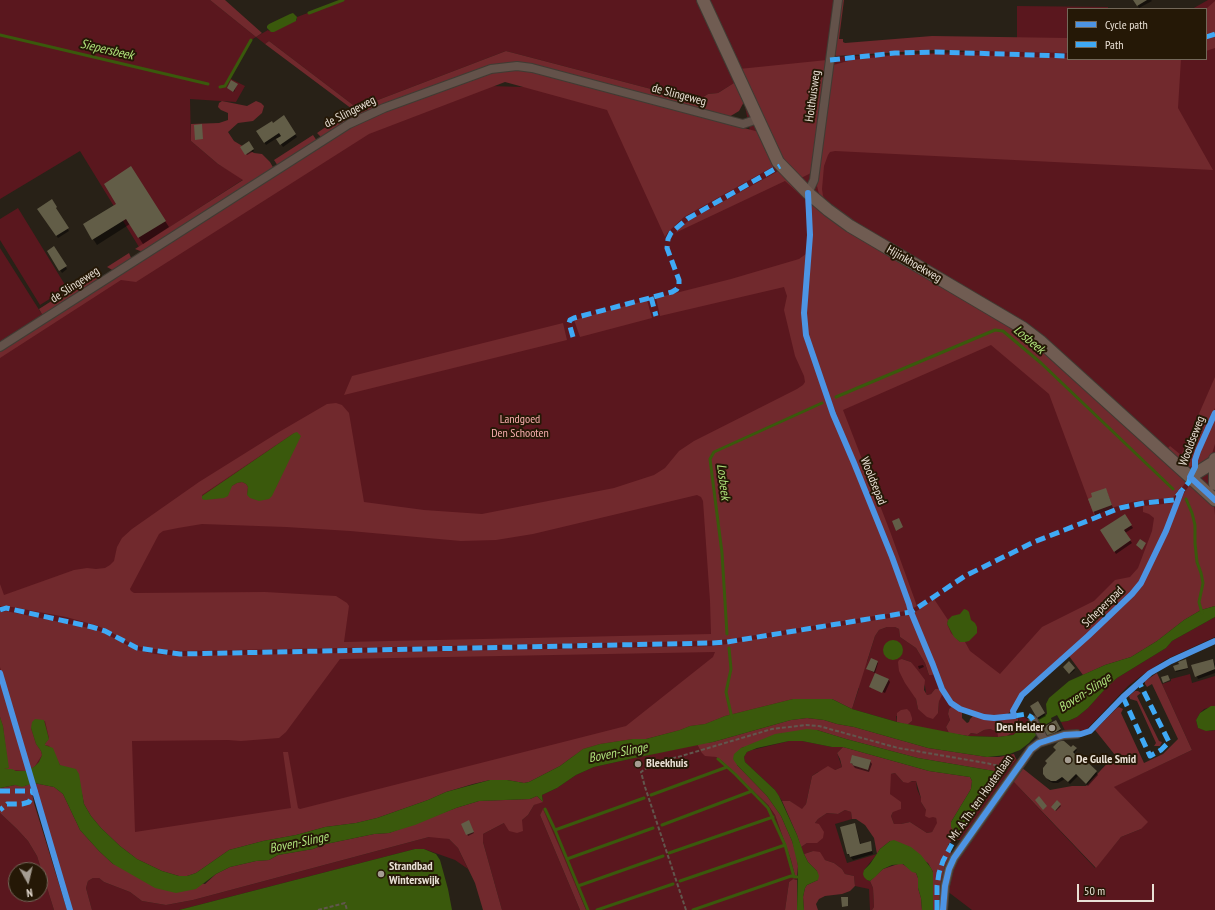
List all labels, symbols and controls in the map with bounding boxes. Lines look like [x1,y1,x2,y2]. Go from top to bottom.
legend [1067,8,1207,60]
text: Cycle path [1105,17,1148,32]
water label: Siepersbeek [79,36,135,64]
text: Path [1105,37,1123,52]
street label: Holthuisweg [802,69,824,123]
street label: de Slingeweg [650,81,708,109]
street label: de Slingeweg [322,93,378,131]
street label: Hijinkhoekweg [884,242,944,286]
street label: de Slingeweg [48,264,102,306]
water label: Losbeek [1010,322,1048,358]
park label: Landgoed Den Schooten [491,413,549,441]
street label: Wooldseweg [1176,414,1208,468]
street label: Wooldsepad [857,455,889,507]
water label: Losbeek [713,463,733,501]
street label: Scheperspad [1079,584,1127,630]
water label: Boven-Slinge [1056,670,1114,716]
place label: Den Helder [996,721,1044,735]
marker: Den Helder [1047,723,1057,733]
water label: Boven-Slinge [587,740,649,766]
street label: Mr. A.Th. ten Houtenlaan [946,752,1016,844]
place label: De Gulle Smid [1076,753,1136,767]
marker: De Gulle Smid [1063,755,1073,765]
place label: Bleekhuis [646,757,688,771]
marker: Bleekhuis [633,759,643,769]
water label: Boven-Slinge [268,829,330,857]
place label: Strandbad Winterswijk [389,860,440,888]
north arrow [8,862,48,902]
marker: Strandbad Winterswijk [376,869,386,879]
scale bar [1079,876,1156,902]
text: 50 m [1084,883,1105,898]
text: N [26,886,33,900]

